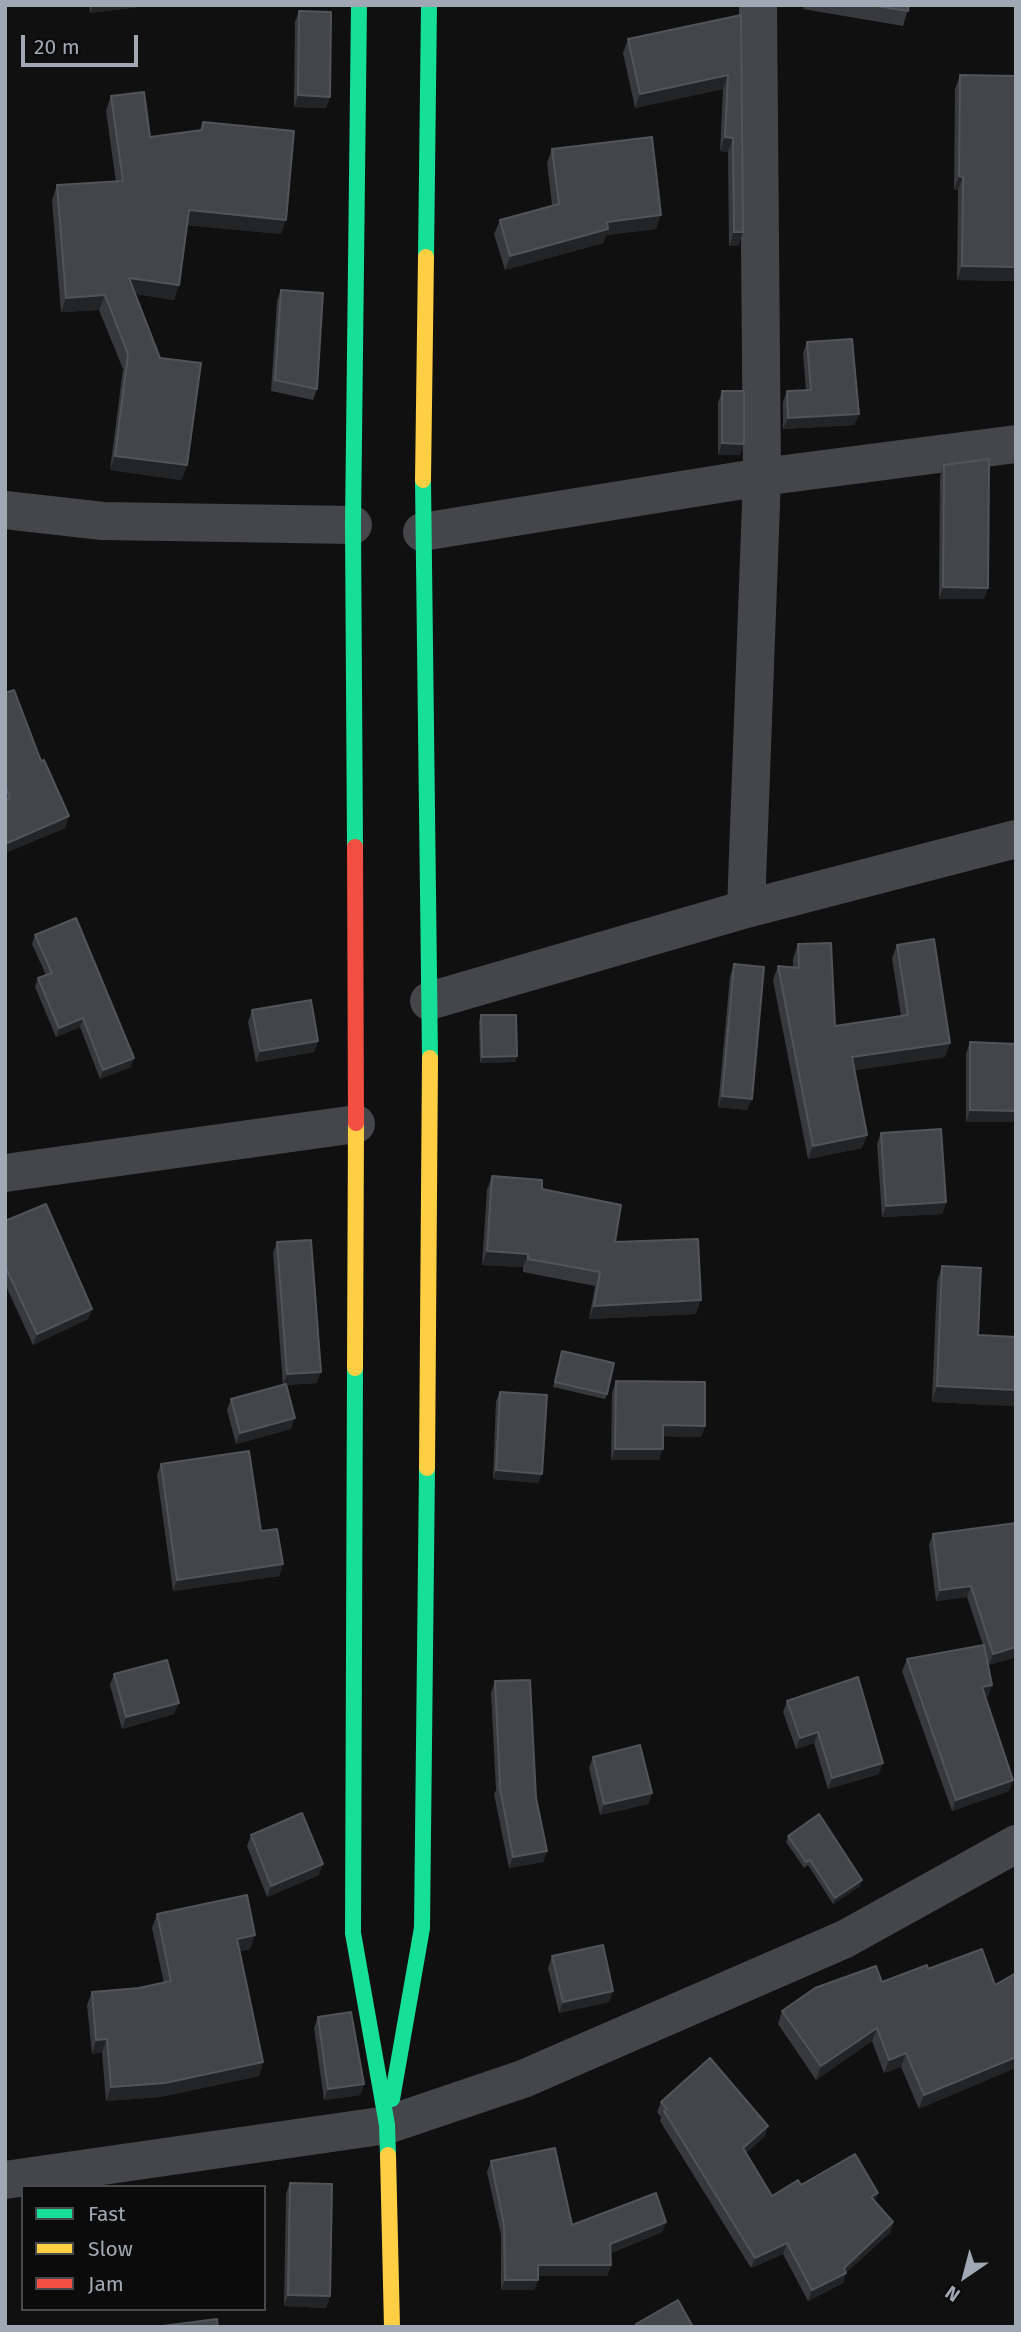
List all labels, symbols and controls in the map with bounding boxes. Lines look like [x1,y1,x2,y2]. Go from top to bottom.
scale bar [24,21,142,65]
text: 20 m [34,34,80,60]
legend [21,2185,266,2311]
text: Fast [88,2201,126,2227]
text: Slow [88,2236,133,2262]
north arrow [930,2241,1000,2311]
text: Jam [88,2271,124,2297]
text: N [941,2281,964,2307]

